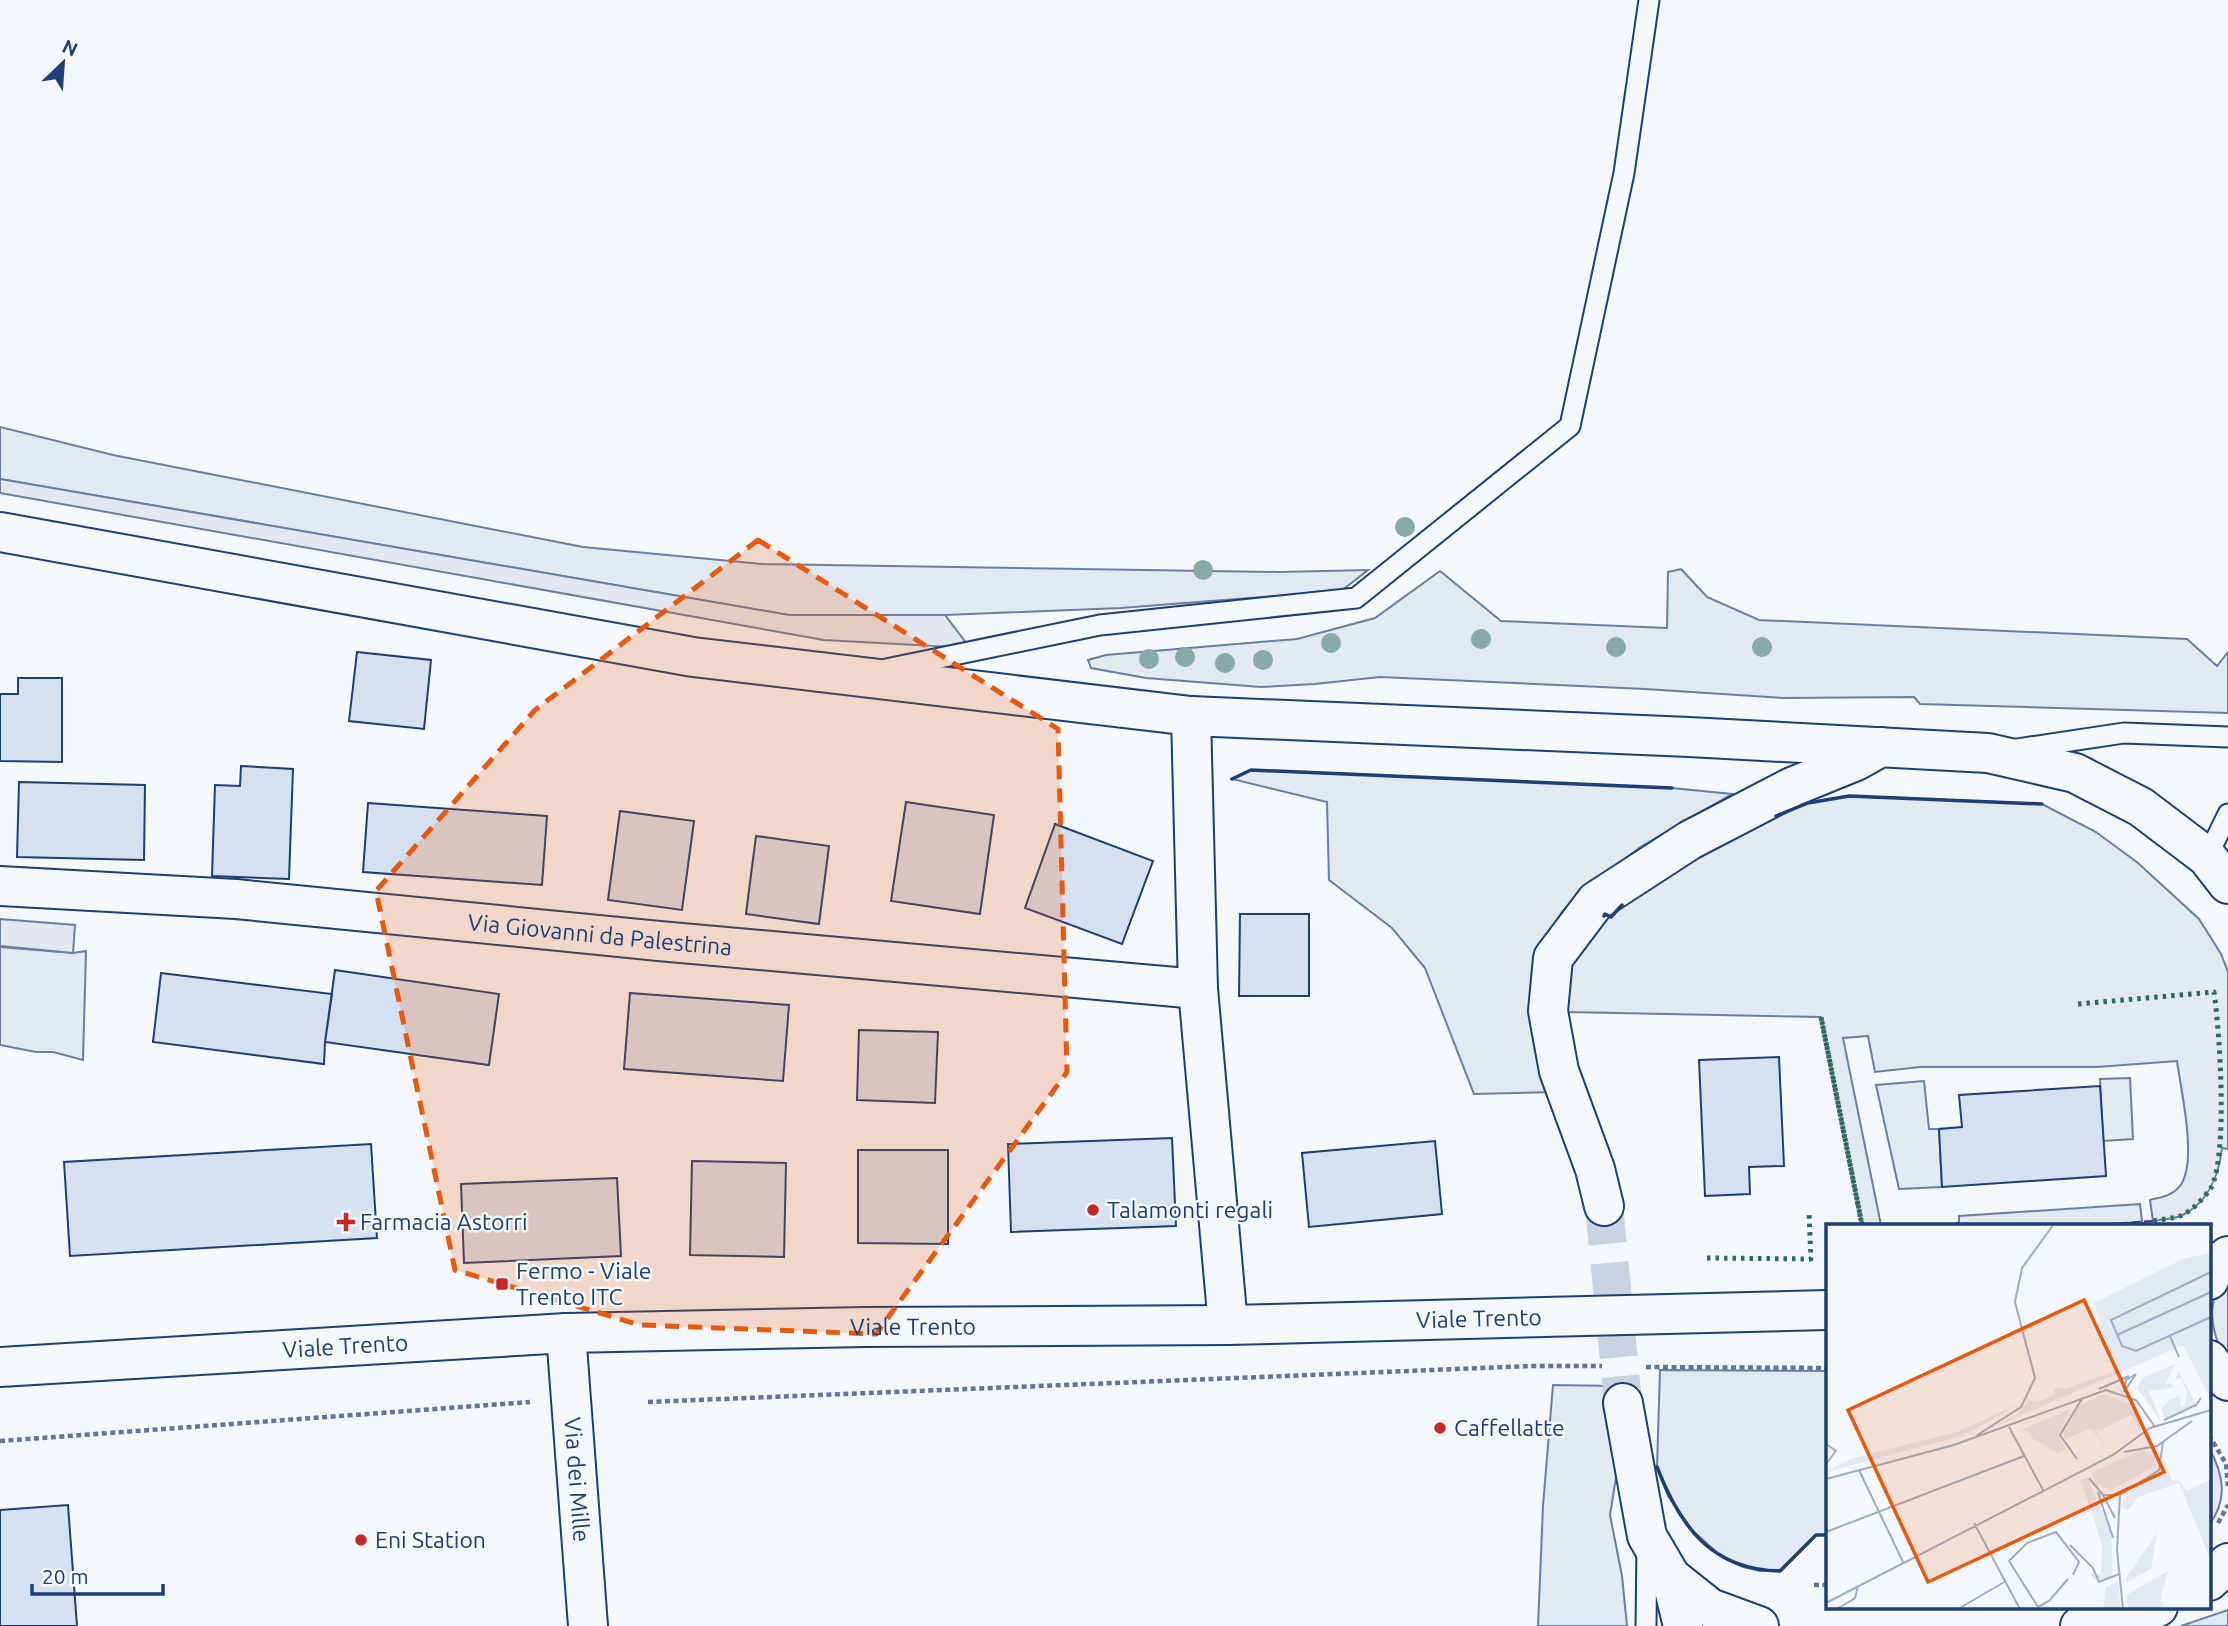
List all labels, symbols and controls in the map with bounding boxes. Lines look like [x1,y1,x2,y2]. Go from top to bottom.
north arrow [28,28,98,98]
text: N [59,35,81,61]
street label: Via Giovanni da Palestrina [467,909,733,959]
place label: Talamonti regali [1107,1197,1273,1222]
marker: Talamonti regali [1085,1202,1101,1218]
place label: Farmacia Astorri [360,1209,528,1234]
marker: Farmacia Astorri [338,1214,354,1230]
inset map [1826,1224,2210,1608]
place label: Fermo - Viale Trento ITC [516,1258,651,1309]
marker: Fermo - Viale Trento ITC [494,1276,510,1292]
street label: Viale Trento [1416,1304,1542,1332]
street label: Viale Trento [850,1313,976,1339]
street label: Viale Trento [282,1330,409,1362]
place label: Caffellatte [1454,1415,1565,1440]
street label: Via dei Mille [560,1416,595,1543]
marker: Caffellatte [1432,1420,1448,1436]
place label: Eni Station [375,1527,486,1552]
marker: Eni Station [353,1532,369,1548]
scale bar [32,1552,163,1596]
text: 20 m [42,1564,89,1588]

